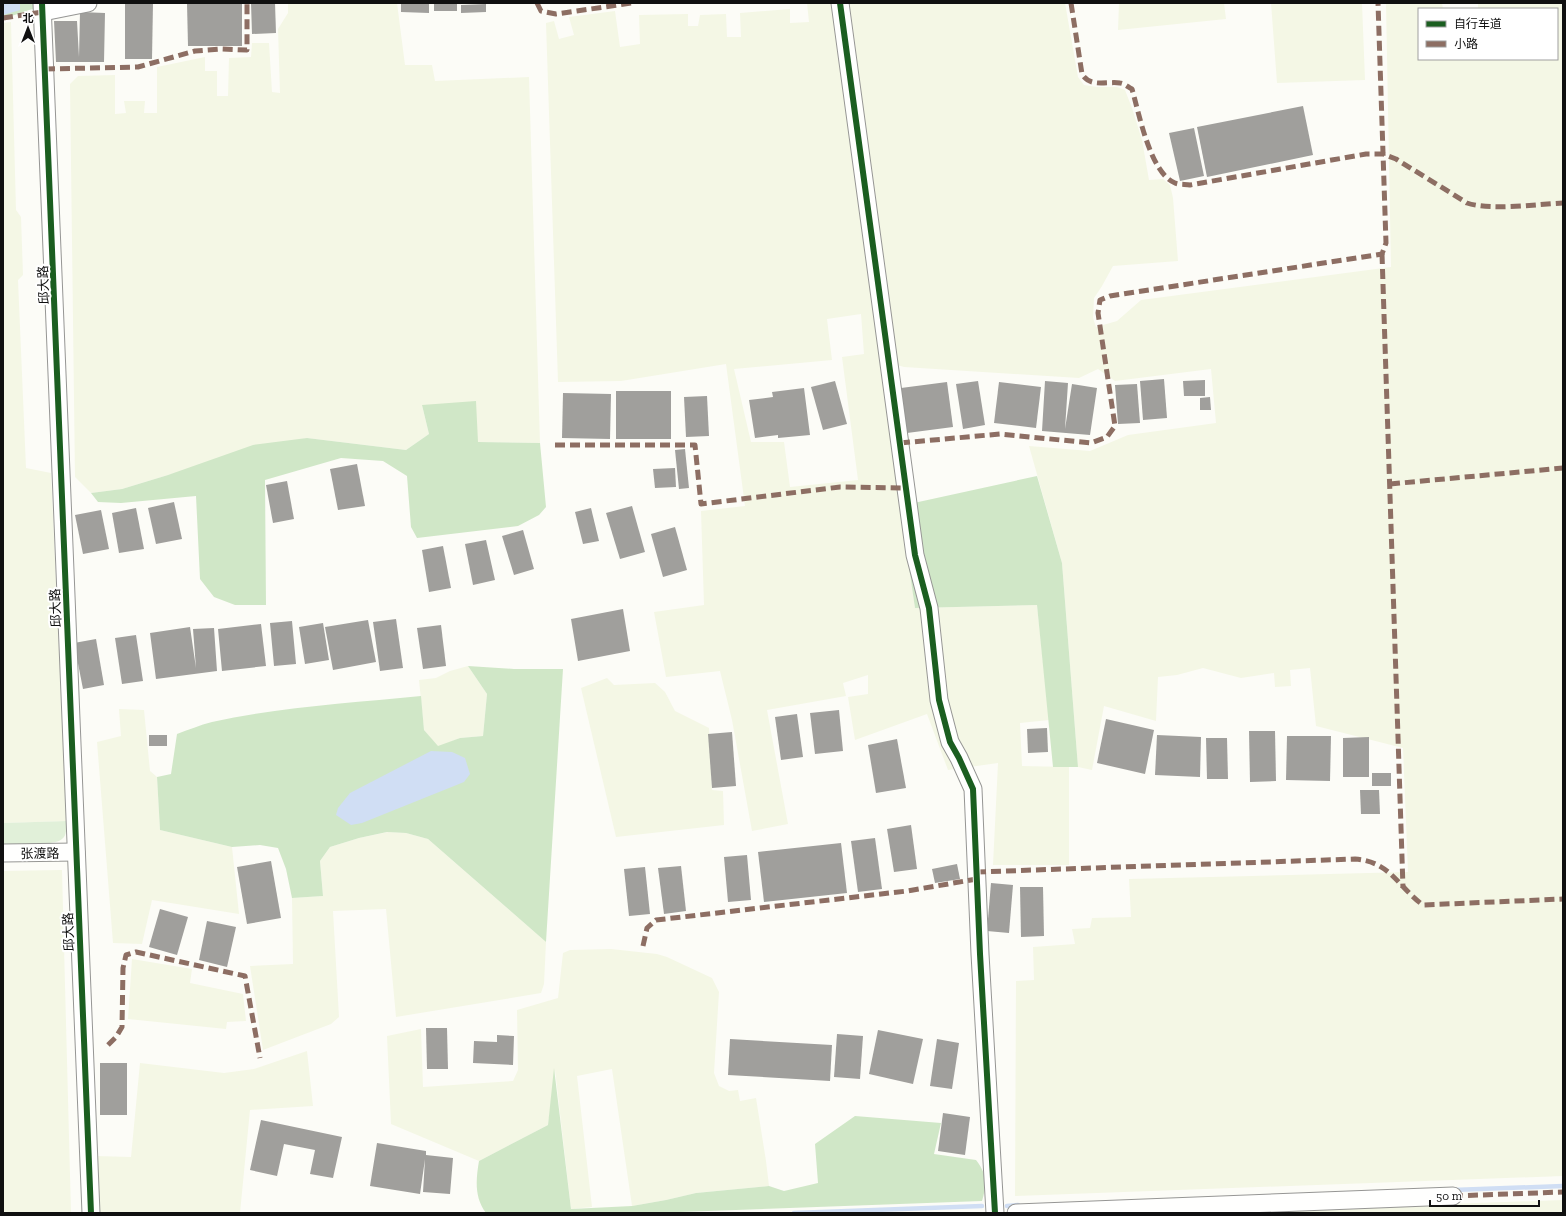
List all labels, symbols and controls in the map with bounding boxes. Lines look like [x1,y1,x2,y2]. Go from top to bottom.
north arrow [8,8,48,48]
legend [1418,8,1558,60]
text: 北 [23,12,34,25]
text: 自行车道 [1454,17,1502,31]
text: 小路 [1454,37,1478,51]
street label: 邱大路 [35,265,52,305]
street label: 邱大路 [47,588,64,628]
street label: 张渡路 [20,846,60,861]
street label: 邱大路 [60,912,77,952]
scale bar [1430,1182,1539,1208]
text: 50 m [1436,1189,1463,1203]

